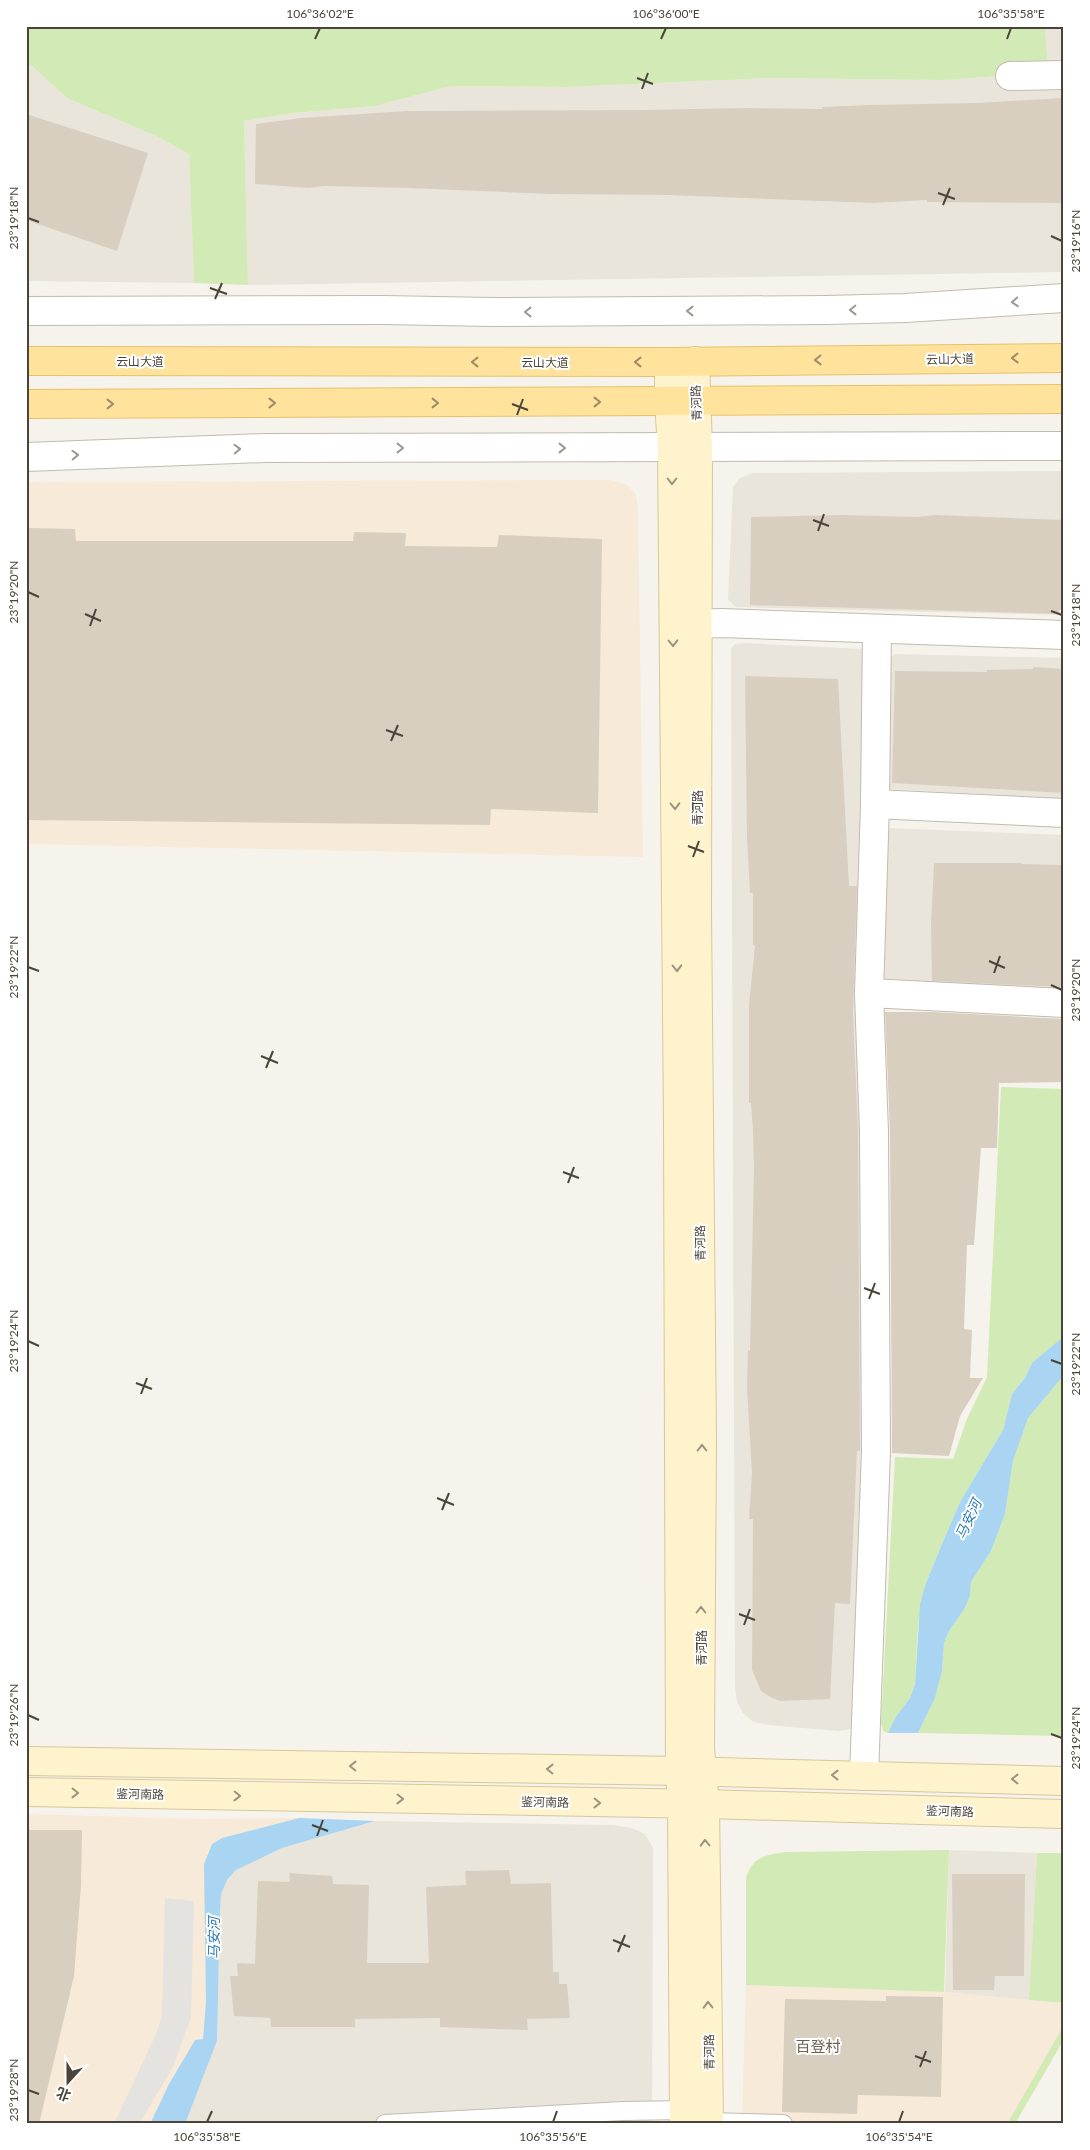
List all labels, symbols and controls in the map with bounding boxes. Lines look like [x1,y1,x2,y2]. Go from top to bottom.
text: 106°36'02"E [286,6,354,21]
text: 106°36'00"E [632,6,700,21]
text: 106°35'58"E [977,6,1045,21]
text: 23°19'18"N [6,187,21,249]
text: 23°19'16"N [1068,210,1083,272]
one-way arrow [1011,296,1019,307]
one-way arrow [849,304,857,315]
one-way arrow [686,306,694,316]
one-way arrow [524,307,532,317]
street label: 云山大道 [926,351,974,367]
one-way arrow [1011,353,1018,363]
street label: 云山大道 [116,354,164,369]
street label: 云山大道 [521,355,569,370]
one-way arrow [813,355,821,365]
one-way arrow [471,357,478,367]
one-way arrow [633,357,641,367]
street label: 青河路 [688,385,704,421]
one-way arrow [594,397,602,407]
one-way arrow [269,398,277,408]
one-way arrow [432,398,439,408]
one-way arrow [106,399,114,409]
one-way arrow [396,443,404,453]
one-way arrow [559,443,567,453]
one-way arrow [234,444,242,455]
one-way arrow [71,450,79,461]
one-way arrow [667,477,677,485]
text: 23°19'20"N [6,561,21,623]
text: 23°19'18"N [1068,584,1083,646]
one-way arrow [668,640,678,647]
street label: 青河路 [690,790,705,826]
one-way arrow [670,802,680,810]
text: 23°19'22"N [6,936,21,998]
text: 23°19'20"N [1068,959,1083,1021]
one-way arrow [672,964,682,972]
street label: 青河路 [692,1225,708,1261]
text: 23°19'24"N [6,1310,21,1372]
text: 23°19'22"N [1068,1333,1083,1395]
one-way arrow [697,1443,707,1451]
water label: 马安河 [951,1494,986,1542]
one-way arrow [696,1606,706,1614]
street label: 青河路 [694,1630,709,1666]
text: 23°19'26"N [6,1684,21,1746]
text: 23°19'24"N [1068,1707,1083,1769]
one-way arrow [348,1761,356,1771]
one-way arrow [546,1764,554,1774]
one-way arrow [831,1770,838,1780]
one-way arrow [1011,1774,1019,1785]
street label: 鉴河南路 [115,1786,164,1802]
one-way arrow [72,1788,79,1798]
one-way arrow [234,1791,242,1801]
one-way arrow [396,1794,404,1804]
street label: 鉴河南路 [520,1794,569,1810]
one-way arrow [594,1798,602,1808]
street label: 鉴河南路 [925,1803,974,1819]
one-way arrow [700,1838,711,1846]
water label: 马安河 [205,1914,222,1959]
one-way arrow [703,2001,713,2008]
street label: 青河路 [701,2034,717,2070]
district label: 百登村 [795,2037,841,2055]
north arrow [42,2058,92,2108]
text: 23°19'28"N [6,2059,21,2121]
text: 北 [54,2084,73,2105]
text: 106°35'58"E [173,2129,241,2144]
text: 106°35'56"E [519,2129,587,2144]
text: 106°35'54"E [865,2129,933,2144]

